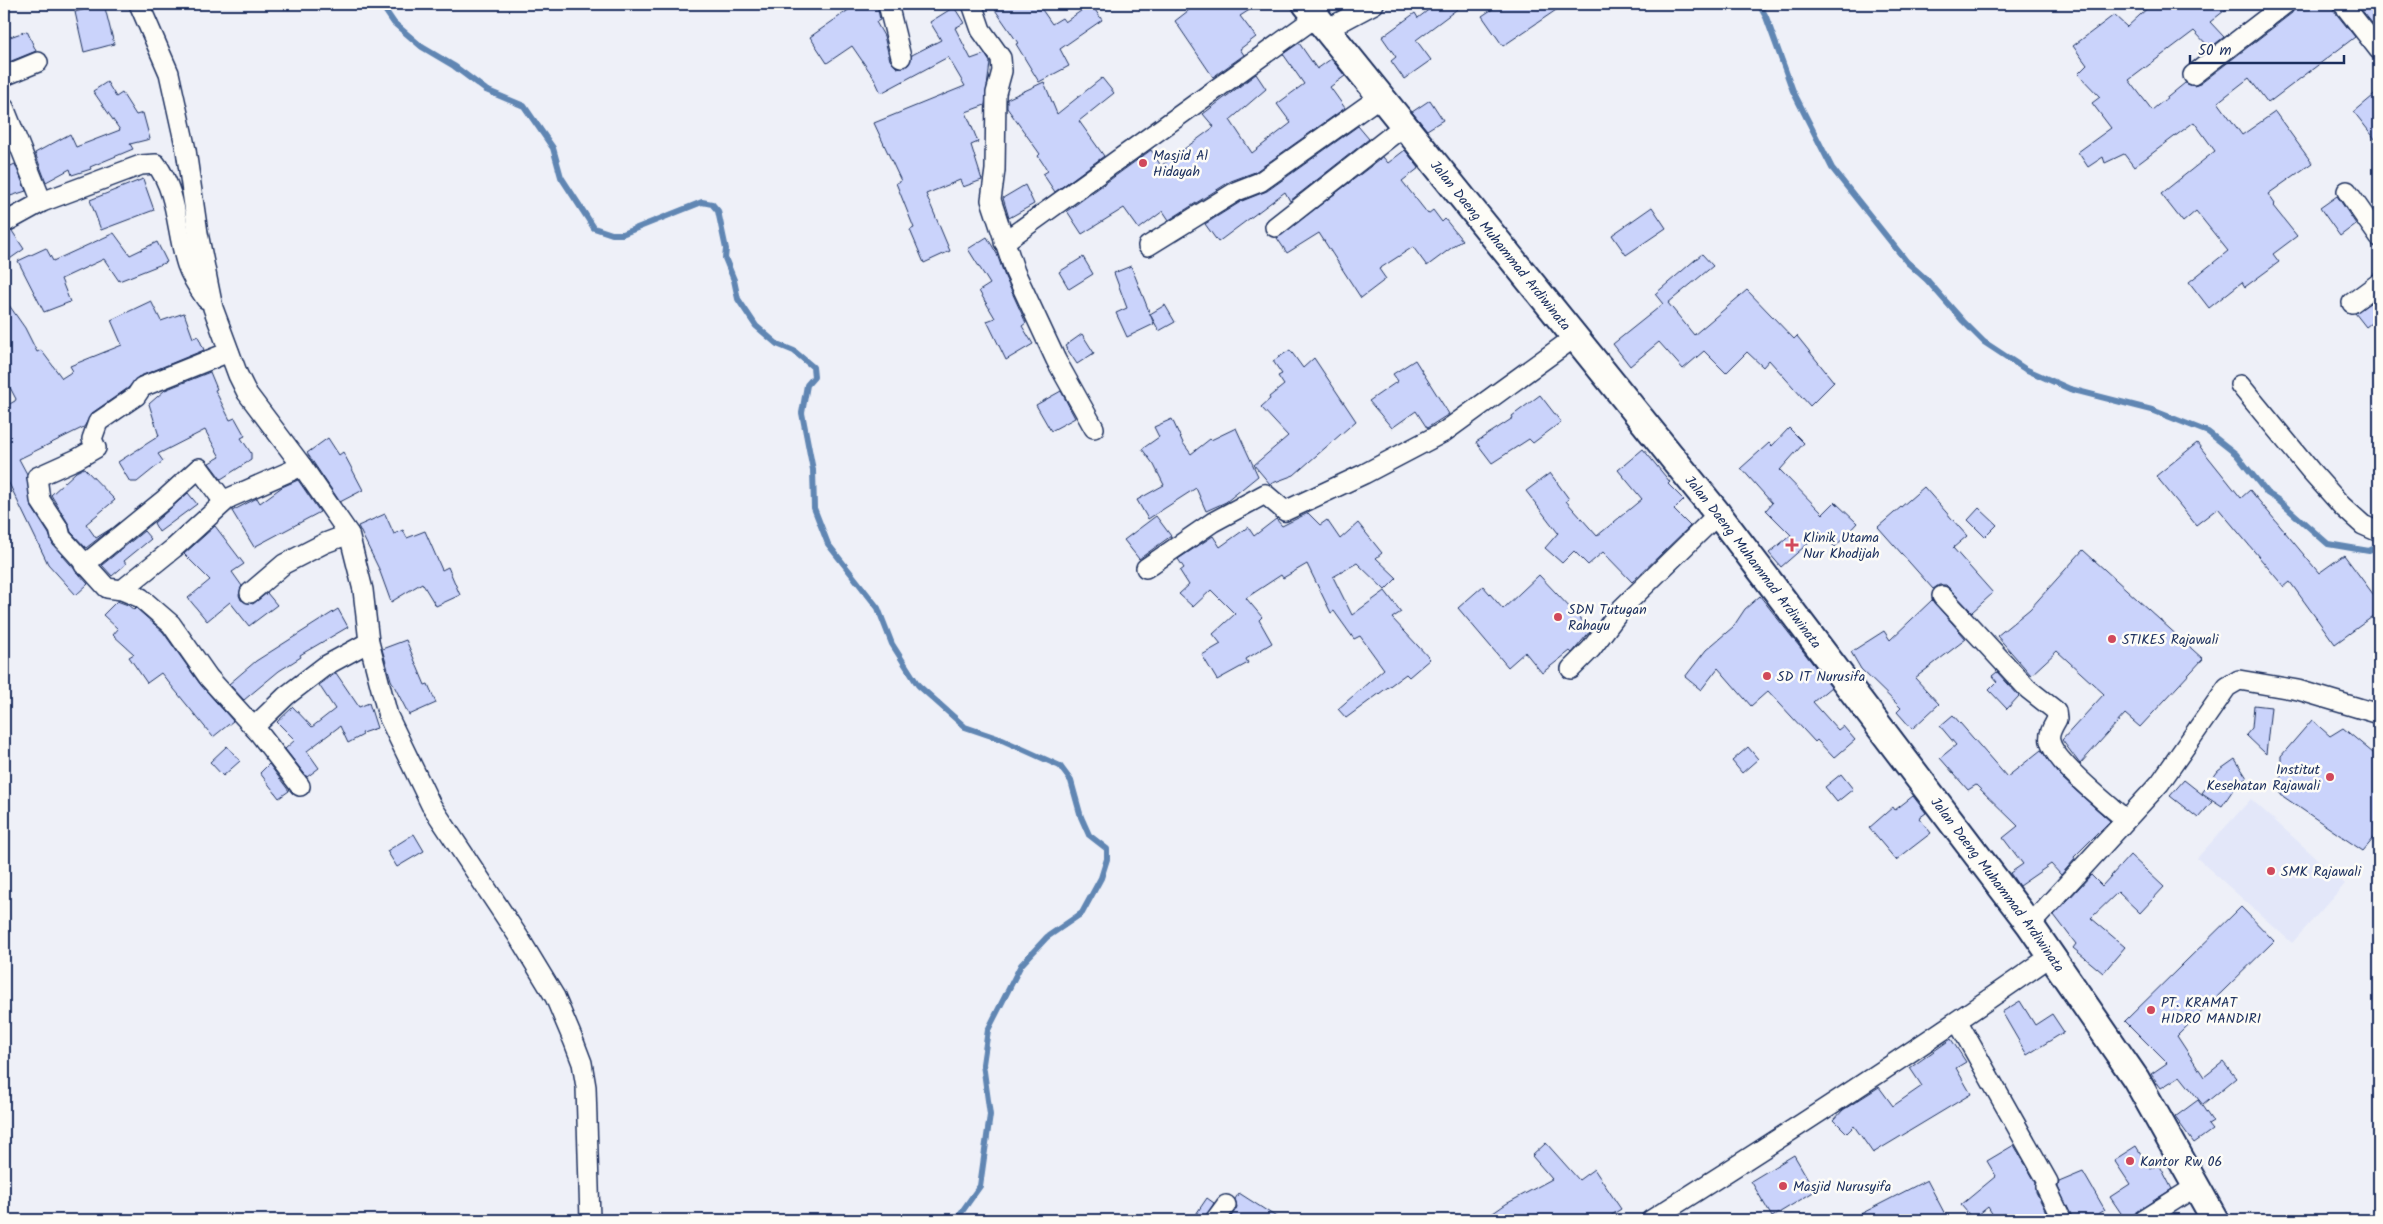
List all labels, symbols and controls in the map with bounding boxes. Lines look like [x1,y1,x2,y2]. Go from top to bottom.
scale bar [2190,32,2344,64]
text: 50 m [2198,39,2232,63]
place label: Masjid Al Hidayah [1153,145,1209,183]
street label: Jalan Daeng Muhammad Ardiwinata [1424,156,1576,336]
marker: Masjid Al Hidayah [1137,157,1149,169]
street label: Jalan Daeng Muhammad Ardiwinata [1679,471,1826,654]
place label: Klinik Utama Nur Khodijah [1803,527,1880,565]
marker: Klinik Utama Nur Khodijah [1785,538,1799,552]
place label: SDN Tutugan Rahayu [1568,599,1647,637]
marker: SDN Tutugan Rahayu [1552,611,1564,623]
place label: STIKES Rajawali [2122,629,2219,651]
marker: STIKES Rajawali [2106,633,2118,645]
place label: SD IT Nurusifa [1777,666,1865,688]
marker: SD IT Nurusifa [1761,670,1773,682]
place label: Institut Kesehatan Rajawali [2206,759,2321,797]
marker: Institut Kesehatan Rajawali [2324,771,2336,783]
street label: Jalan Daeng Muhammad Ardiwinata [1925,793,2070,977]
place label: SMK Rajawali [2281,861,2362,883]
marker: SMK Rajawali [2265,865,2277,877]
place label: PT. KRAMAT HIDRO MANDIRI [2161,992,2261,1030]
marker: PT. KRAMAT HIDRO MANDIRI [2145,1004,2157,1016]
place label: Kantor Rw 06 [2140,1151,2222,1173]
marker: Kantor Rw 06 [2124,1155,2136,1167]
place label: Masjid Nurusyifa [1793,1176,1891,1198]
marker: Masjid Nurusyifa [1777,1180,1789,1192]

